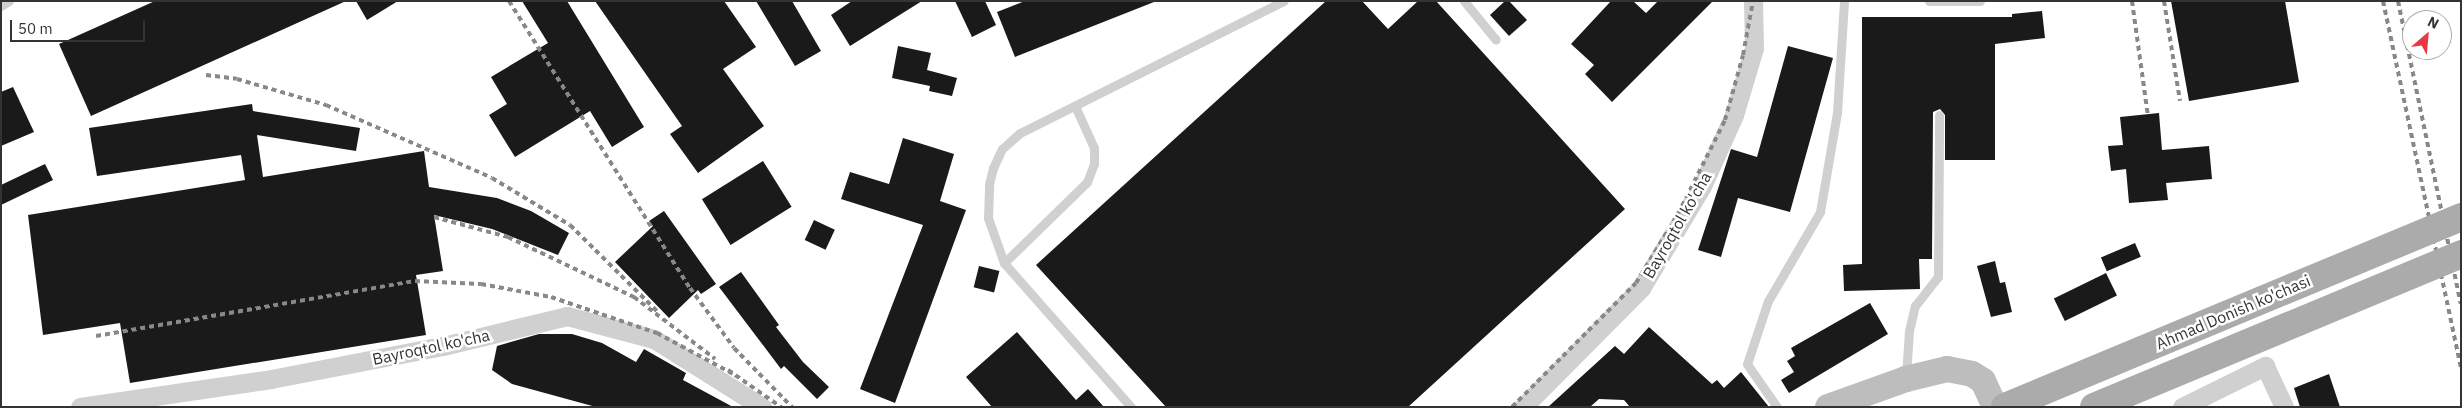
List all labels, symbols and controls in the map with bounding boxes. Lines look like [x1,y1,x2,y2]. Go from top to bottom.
scale bar [12,10,148,42]
north arrow [2402,10,2452,60]
text: N [2425,12,2442,33]
text: 50 m [18,19,53,38]
street label: Bayroqtol ko'cha [1639,168,1715,282]
street label: Ahmad Donish ko'chasi [2153,271,2313,353]
street label: Bayroqtol ko'cha [371,325,491,369]

